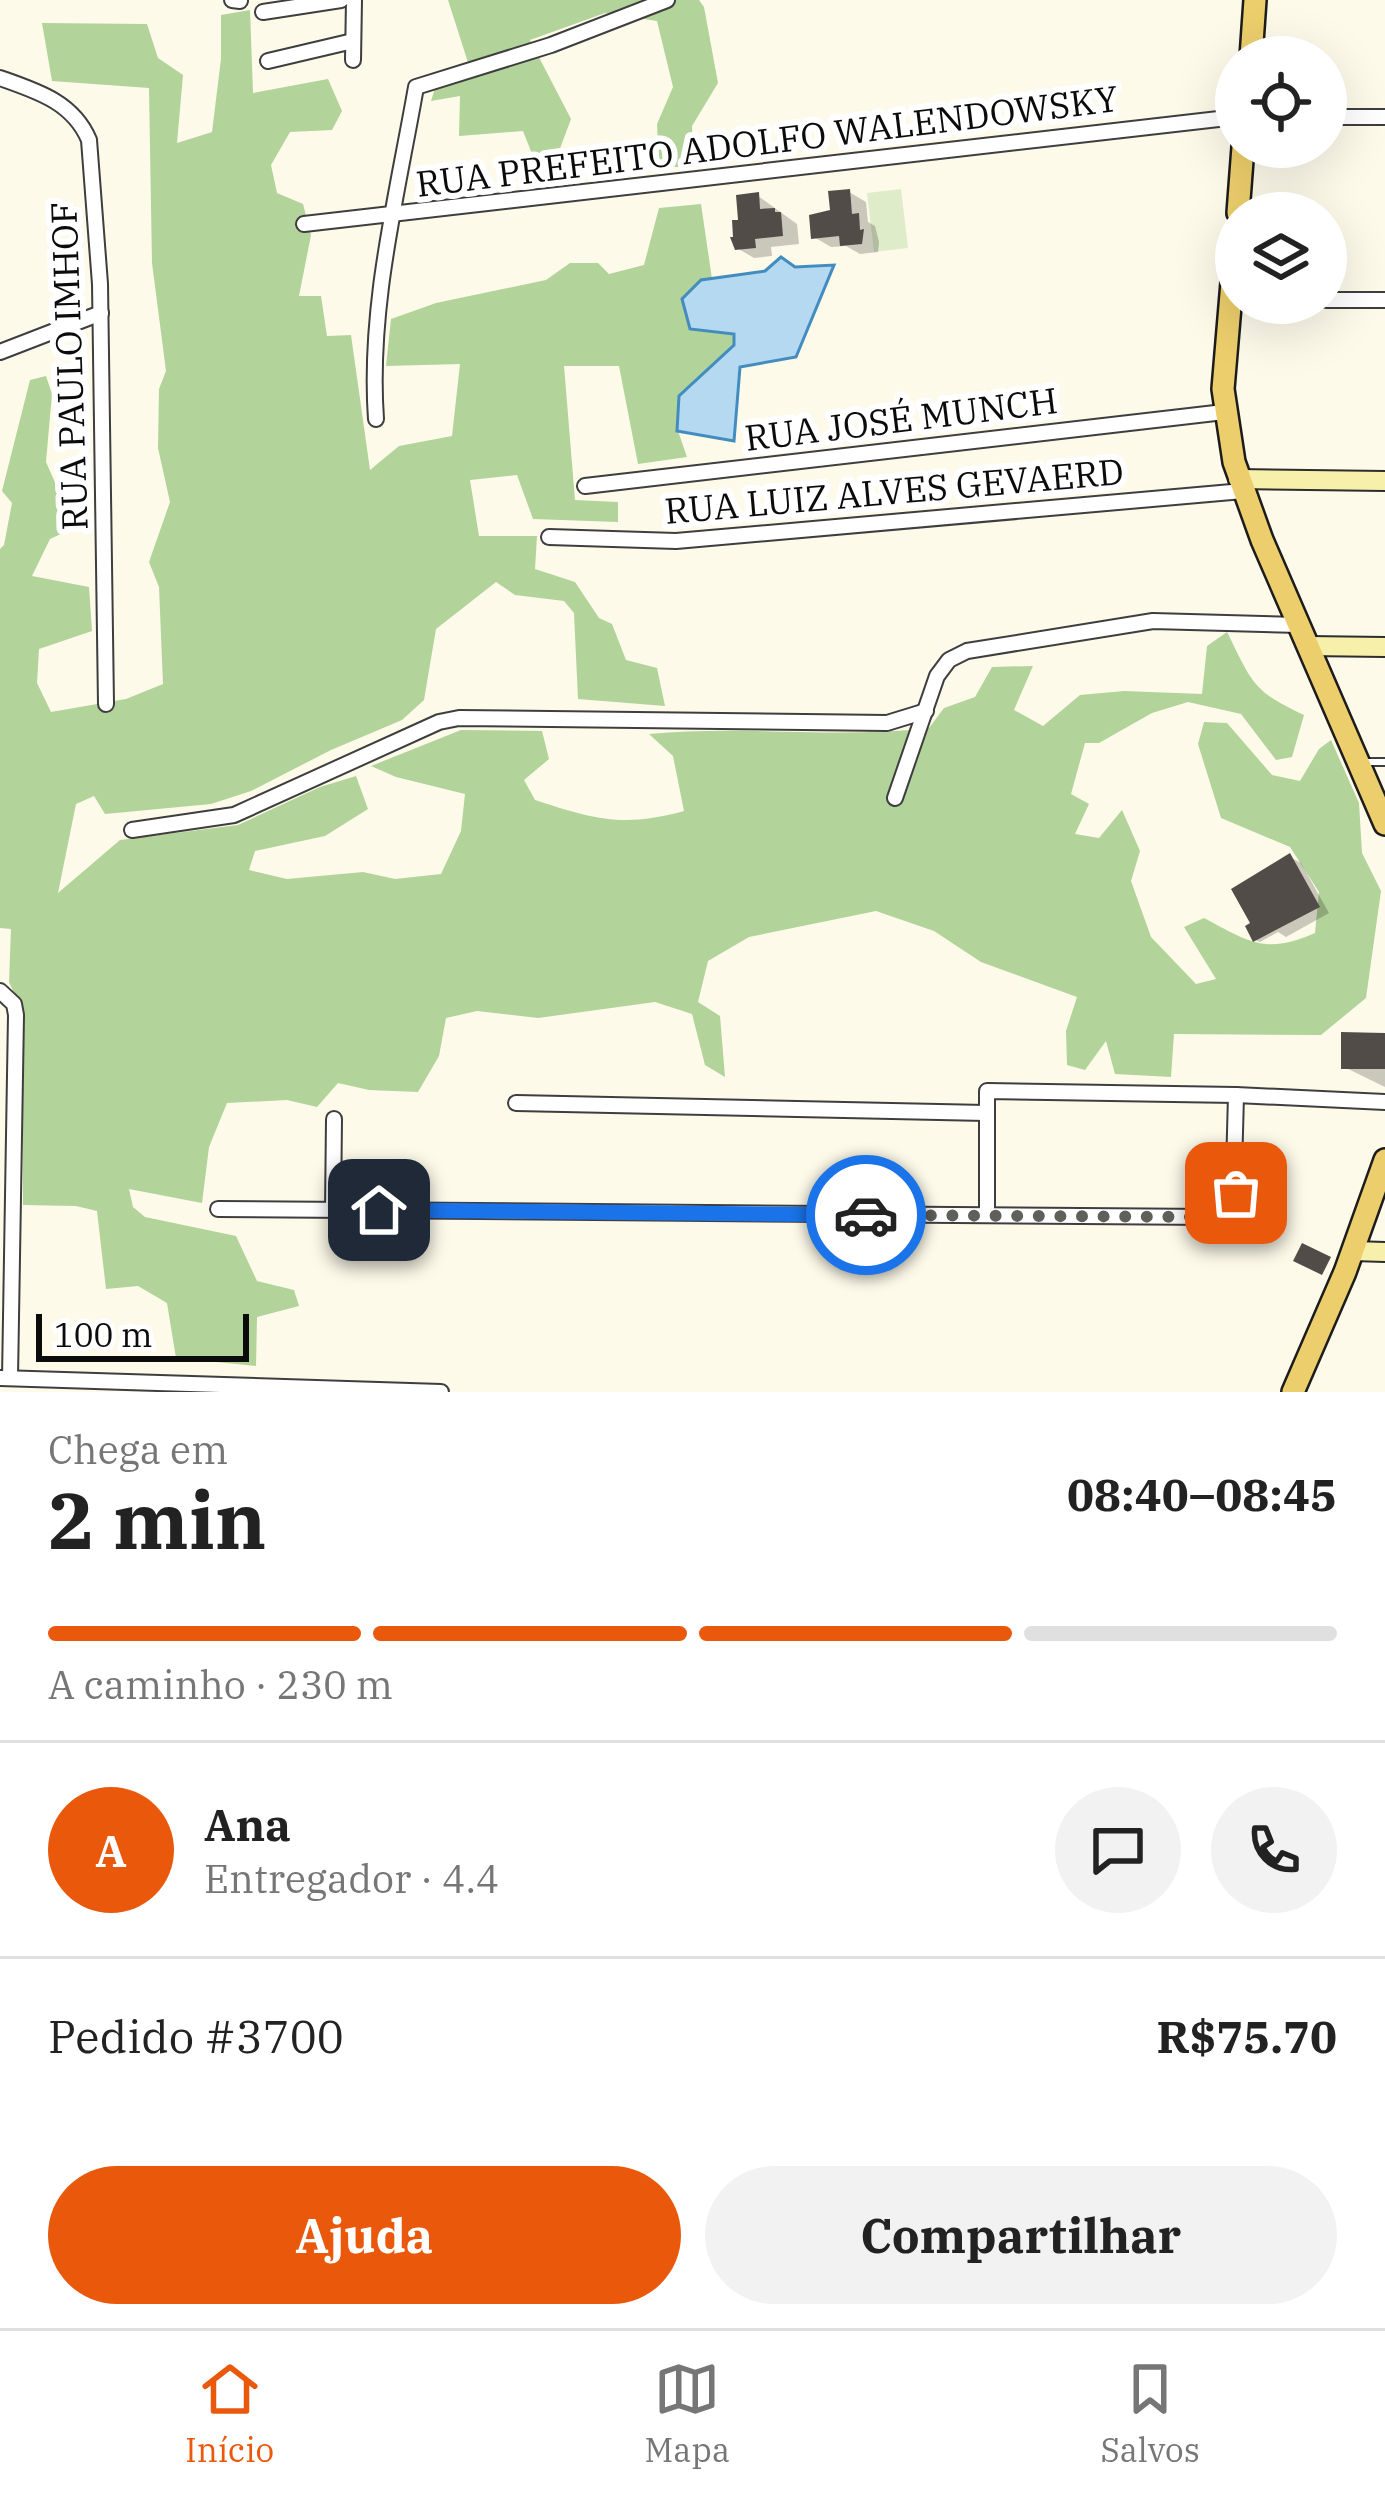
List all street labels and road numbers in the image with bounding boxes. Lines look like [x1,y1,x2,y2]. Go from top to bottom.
street label: RUA PREFEITO ADOLFO WALENDOWSKY [413,74,1121,207]
street label: RUA PAULO IMHOF [39,201,98,531]
street label: RUA JOSÉ MUNCH [742,376,1060,461]
street label: RUA LUIZ ALVES GEVAERD [662,447,1125,534]

